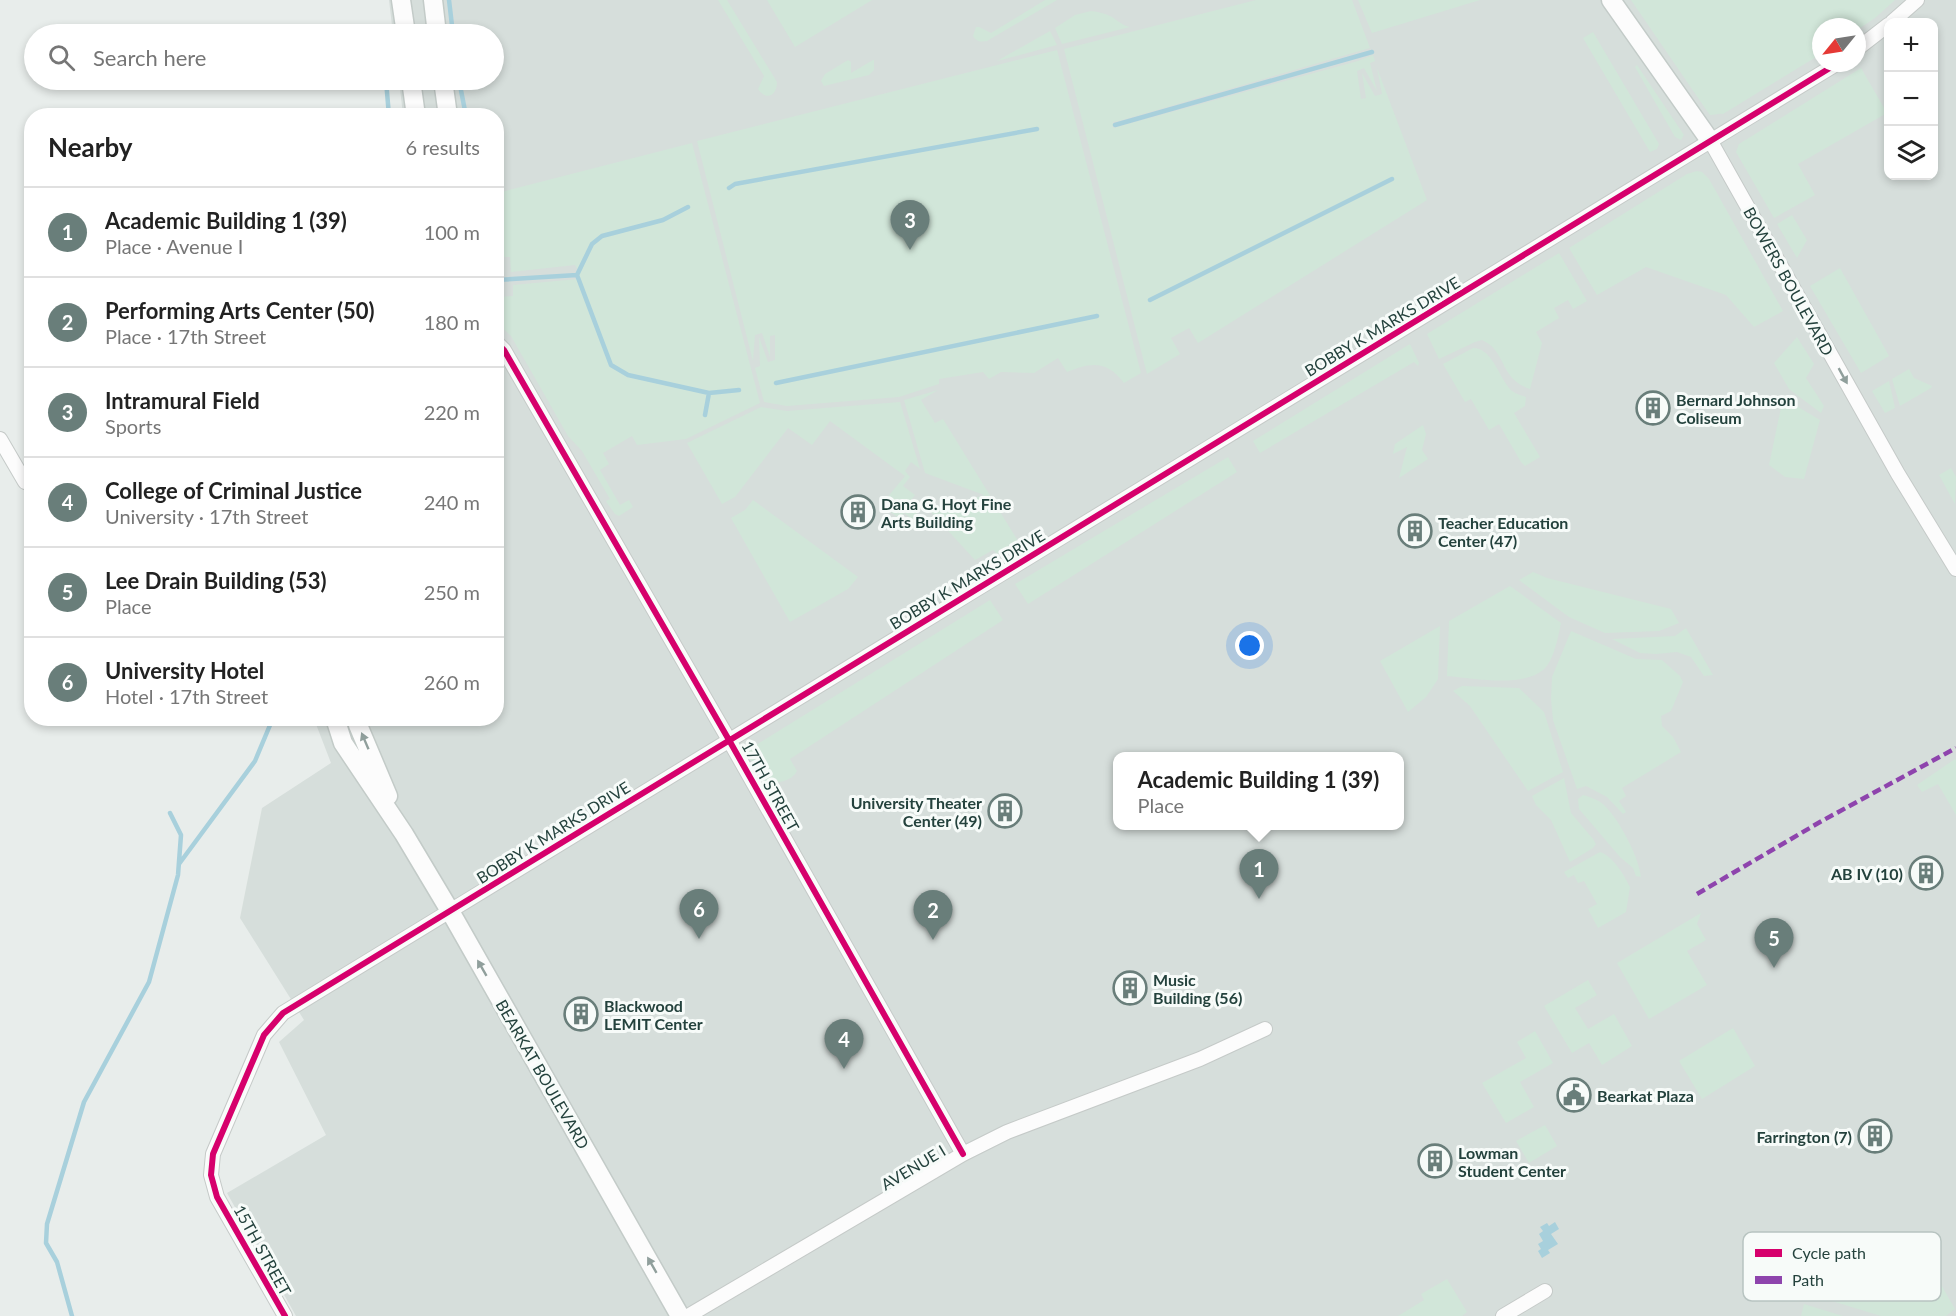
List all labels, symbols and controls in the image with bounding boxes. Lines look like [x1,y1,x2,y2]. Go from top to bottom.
north arrow [1812,18,1866,72]
map controls [1884,18,1938,180]
button: + [1884,18,1938,72]
search box [24,24,504,90]
icon: search [45,41,78,74]
text: Search here [93,44,206,71]
button: − [1884,72,1938,126]
button: layers [1884,126,1938,180]
text: Nearby [48,131,133,163]
text: 6 results [405,135,480,159]
pin: 3 [890,200,930,250]
street label: BOWERS BOULEVARD [1740,203,1838,359]
text: Academic Building 1 (39) [105,207,347,234]
text: 1 [62,220,73,244]
text: 100 m [424,220,480,244]
text: Place · Avenue I [105,234,243,258]
street label: BOBBY K MARKS DRIVE [1301,272,1463,380]
text: Performing Arts Center (50) [105,297,375,324]
text: 2 [62,310,73,334]
text: 180 m [424,310,480,334]
text: Place · 17th Street [105,324,266,348]
one-way arrow [1838,367,1848,384]
text: Intramural Field [105,387,260,414]
building icon: Bernard Johnson Coliseum [1635,390,1671,426]
place label: Bernard Johnson Coliseum [1676,390,1795,427]
text: 3 [62,400,73,424]
text: 220 m [424,400,480,424]
text: Sports [105,414,161,438]
text: College of Criminal Justice [105,477,362,504]
text: 4 [62,490,73,514]
text: 240 m [424,490,480,514]
building icon: Dana G. Hoyt Fine Arts Building [840,494,876,530]
place label: Dana G. Hoyt Fine Arts Building [880,494,1012,531]
text: University · 17th Street [105,504,308,528]
building icon: Teacher Education Center (47) [1397,513,1433,549]
place label: Teacher Education Center (47) [1438,513,1568,550]
street label: BOBBY K MARKS DRIVE [886,525,1048,633]
text: Lee Drain Building (53) [105,567,327,594]
text: 5 [62,580,73,604]
text: 250 m [424,580,480,604]
text: Place [105,594,152,618]
your location [1235,631,1264,660]
text: University Hotel [105,657,264,684]
text: 6 [62,670,73,694]
text: 260 m [424,670,480,694]
text: Hotel · 17th Street [105,684,268,708]
one-way arrow [360,732,369,750]
street label: 17TH STREET [738,737,804,835]
popup [1113,752,1404,830]
text: Academic Building 1 (39) [1138,766,1379,793]
street label: BOBBY K MARKS DRIVE [473,777,633,887]
place label: University Theater Center (49) [851,793,982,830]
building icon: University Theater Center (49) [987,793,1023,829]
text: Place [1138,793,1184,817]
pin: 1 [1240,850,1278,899]
building icon: AB IV (10) [1908,855,1944,891]
place label: AB IV (10) [1830,864,1903,883]
pin: 6 [680,890,718,939]
pin: 2 [914,890,952,940]
pin: 5 [1754,918,1794,968]
one-way arrow [477,960,488,976]
building icon: Music Building (56) [1112,970,1148,1006]
place label: Music Building (56) [1153,970,1242,1007]
street label: BEARKAT BOULEVARD [492,996,594,1152]
building icon: Blackwood LEMIT Center [563,996,599,1032]
place label: Blackwood LEMIT Center [604,996,703,1033]
pin: 4 [824,1020,864,1069]
public building icon: Bearkat Plaza [1556,1077,1592,1113]
place label: Bearkat Plaza [1597,1086,1694,1105]
building icon: Farrington (7) [1857,1118,1893,1154]
place label: Farrington (7) [1756,1127,1852,1146]
street label: AVENUE I [877,1140,949,1194]
building icon: Lowman Student Center [1417,1143,1453,1179]
place label: Lowman Student Center [1458,1143,1566,1180]
street label: 15TH STREET [230,1201,296,1299]
legend [1743,1232,1941,1301]
text: Cycle path [1792,1243,1866,1262]
one-way arrow [646,1257,657,1273]
text: Path [1792,1270,1824,1289]

